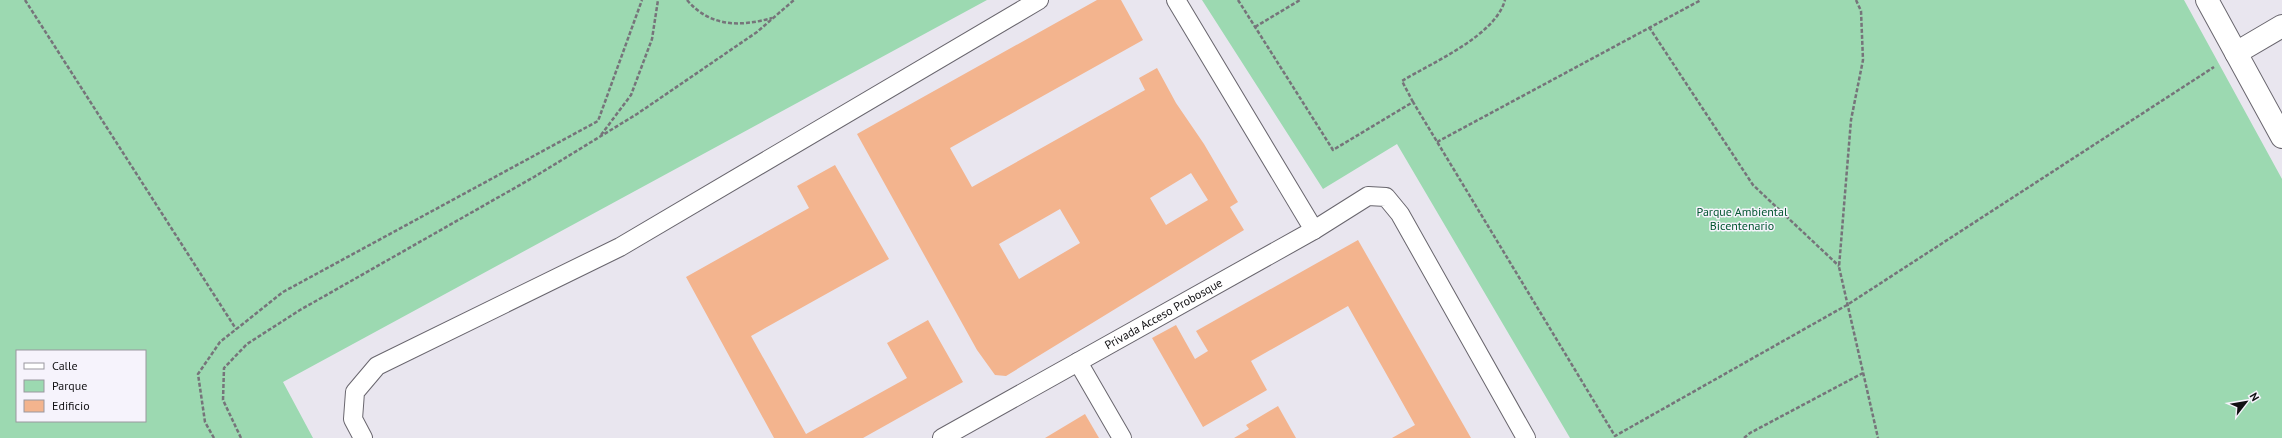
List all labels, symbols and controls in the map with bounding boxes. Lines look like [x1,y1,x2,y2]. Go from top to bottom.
park label: Parque Ambiental Bicentenario [1697,204,1788,233]
street label: Privada Acceso Probosque [1102,275,1225,352]
legend [16,350,146,422]
text: Calle [52,358,78,373]
text: Parque [52,378,87,393]
north arrow [2226,382,2266,422]
text: N [2247,390,2262,404]
text: Edificio [52,398,90,413]

